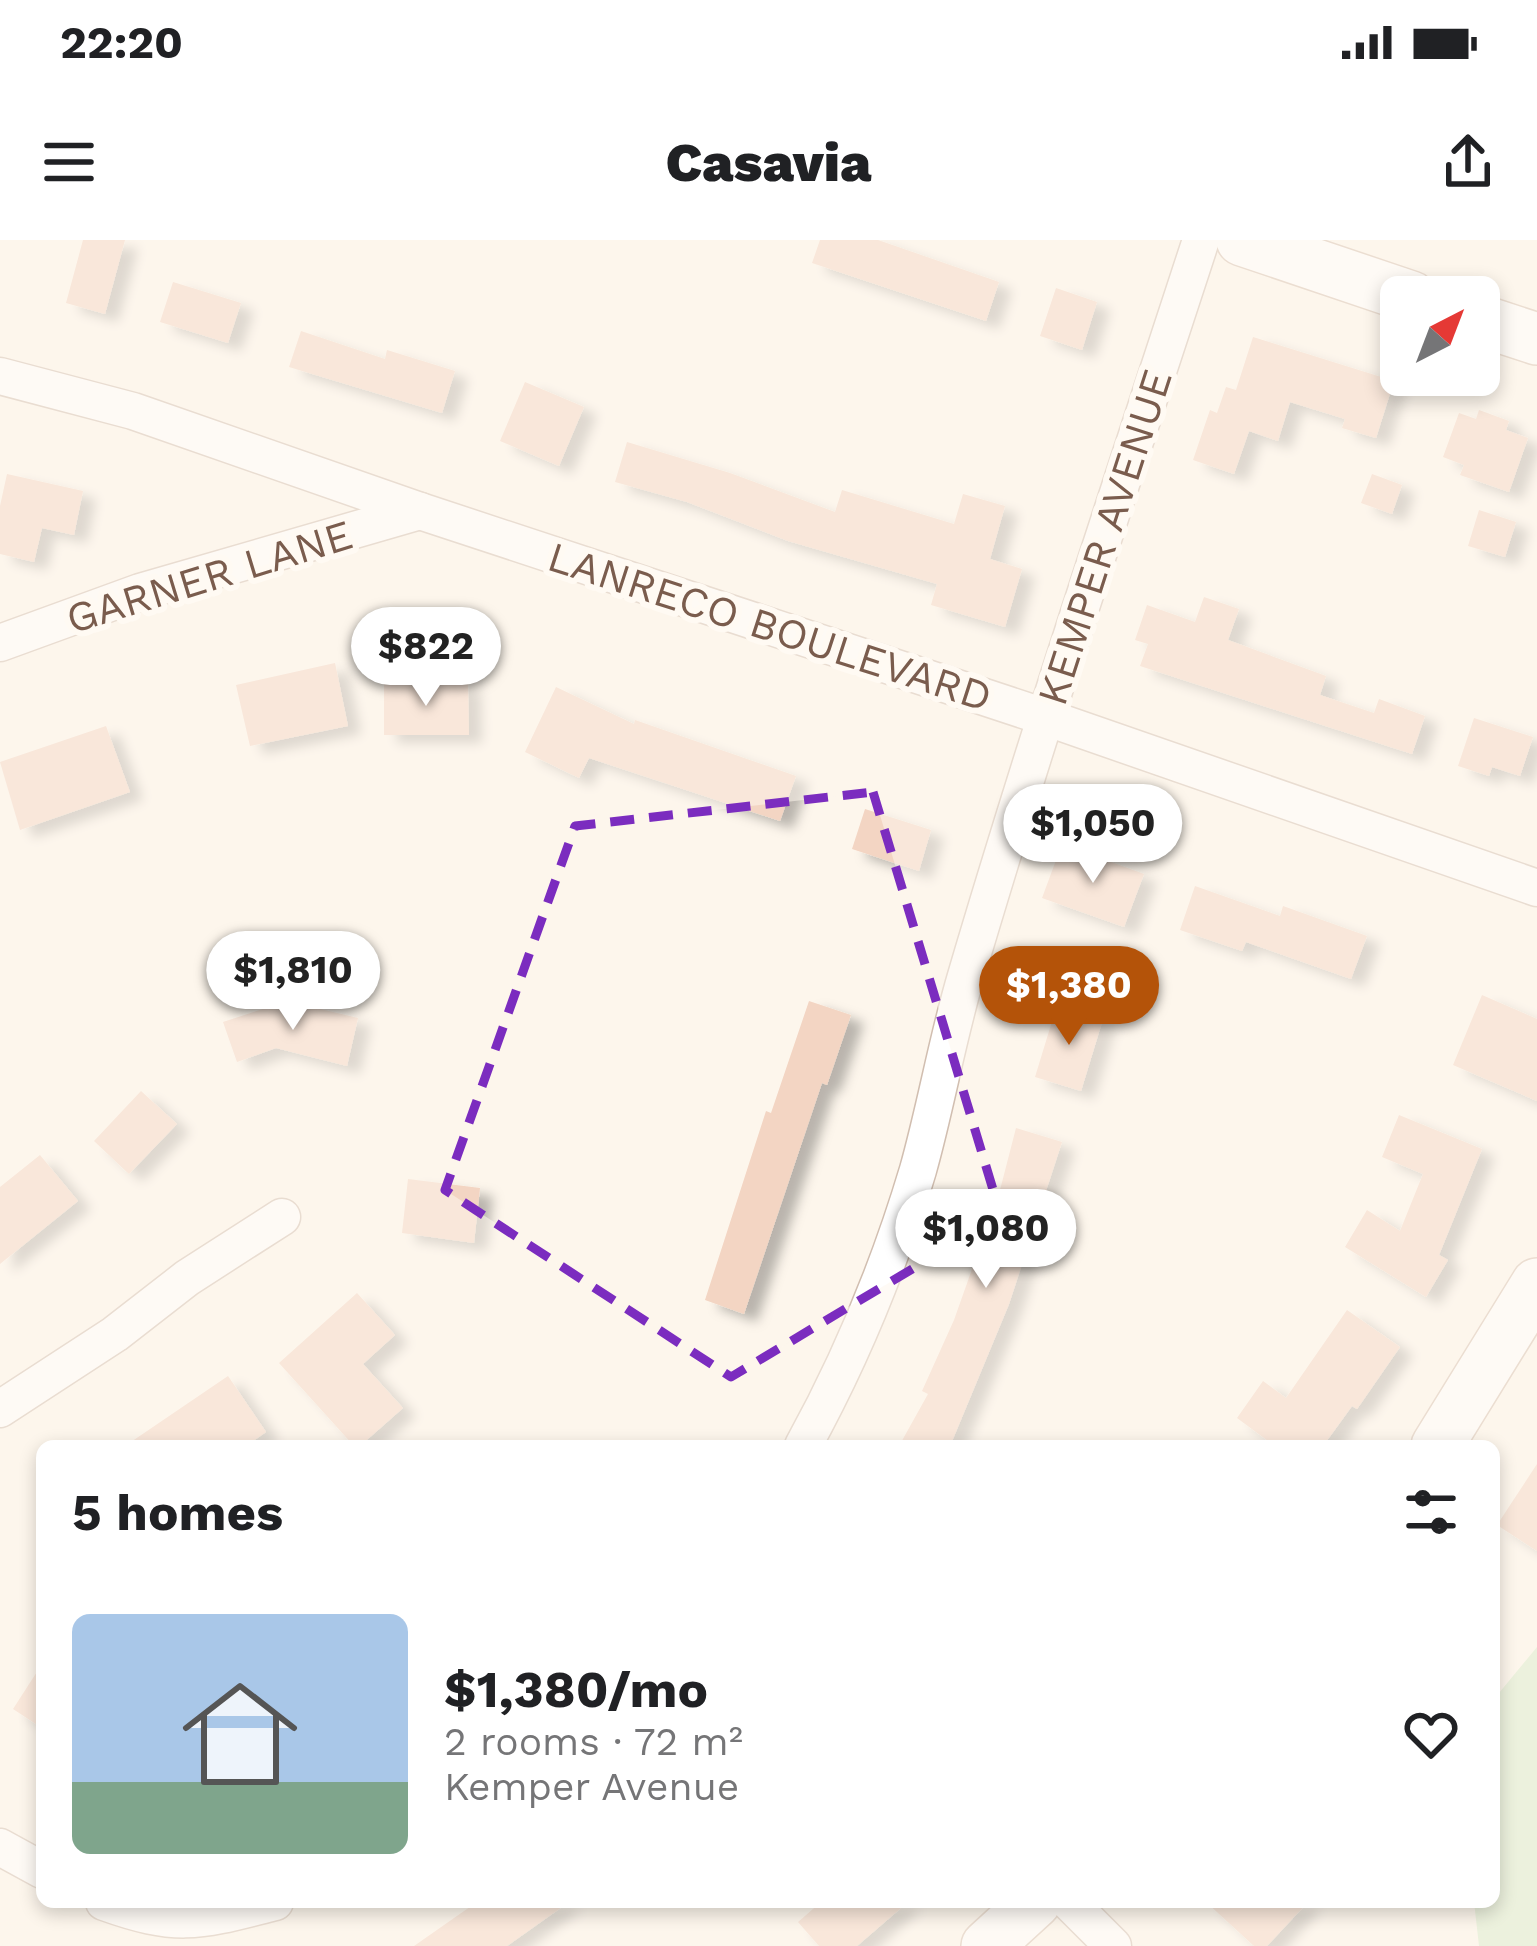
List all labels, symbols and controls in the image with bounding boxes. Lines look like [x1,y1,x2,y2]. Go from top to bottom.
text: 22:20 [60,16,183,69]
icon: menu [36,129,102,195]
icon: share [1435,129,1501,195]
text: Casavia [665,131,872,194]
north arrow [1380,276,1500,396]
map controls [1380,276,1500,396]
street label: KEMPER AVENUE [1027,363,1182,711]
street label: GARNER LANE [60,510,358,643]
street label: LANRECO BOULEVARD [542,532,998,721]
pin: $822 [355,607,497,709]
text: $822 [378,623,474,668]
pin: $1,050 [995,784,1191,886]
text: $1,050 [1030,800,1156,845]
pin: $1,810 [195,931,391,1033]
pin: $1,380 [971,946,1167,1048]
text: $1,810 [233,947,353,992]
text: $1,380 [1006,962,1132,1007]
pin: $1,080 [888,1189,1084,1291]
text: $1,080 [922,1205,1050,1250]
icon: filters [1398,1479,1464,1545]
text: 5 homes [72,1483,283,1542]
text: $1,380/mo [444,1660,708,1719]
icon: home [168,1662,312,1806]
icon: heart [1398,1701,1464,1767]
text: 2 rooms · 72 m² [444,1719,743,1764]
text: Kemper Avenue [444,1764,739,1809]

